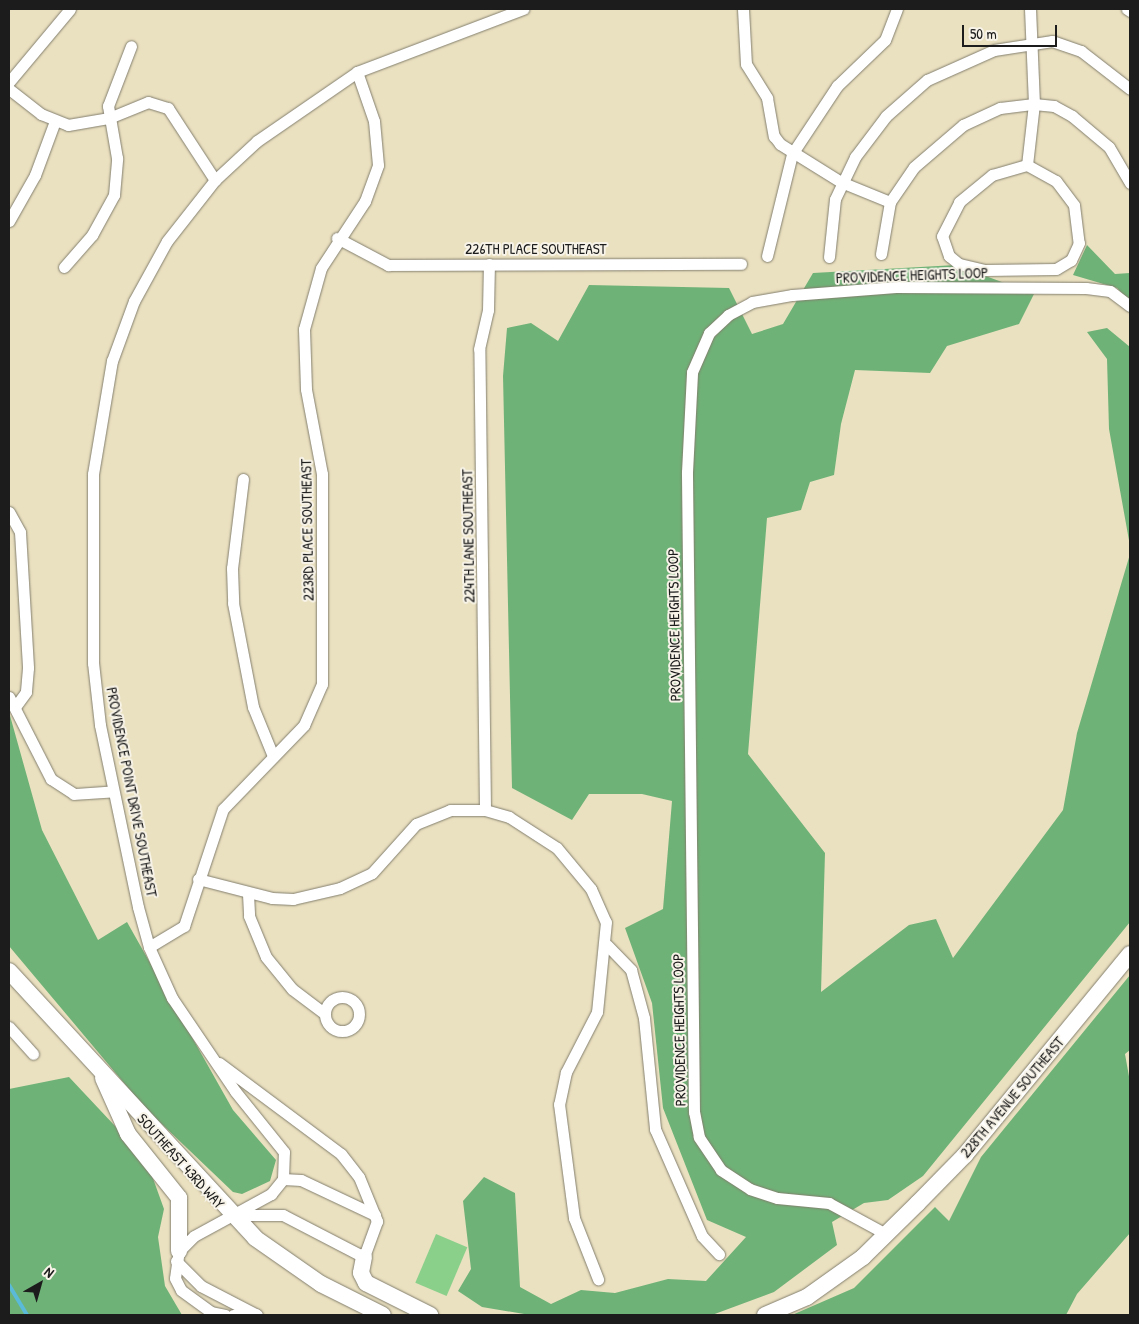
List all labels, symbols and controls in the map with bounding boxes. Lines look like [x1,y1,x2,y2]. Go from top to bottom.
scale bar [964,15,1059,47]
text: 50 m [970,23,997,44]
street label: 226TH PLACE SOUTHEAST [465,240,607,258]
street label: PROVIDENCE HEIGHTS LOOP [835,263,989,287]
street label: 223RD PLACE SOUTHEAST [297,459,317,601]
street label: 224TH LANE SOUTHEAST [458,469,478,603]
street label: PROVIDENCE HEIGHTS LOOP [664,549,684,701]
street label: PROVIDENCE POINT DRIVE SOUTHEAST [103,686,161,898]
street label: PROVIDENCE HEIGHTS LOOP [669,954,689,1106]
street label: 228TH AVENUE SOUTHEAST [956,1033,1068,1161]
street label: SOUTHEAST 43RD WAY [134,1110,228,1212]
north arrow [15,1259,65,1309]
text: N [41,1262,58,1282]

